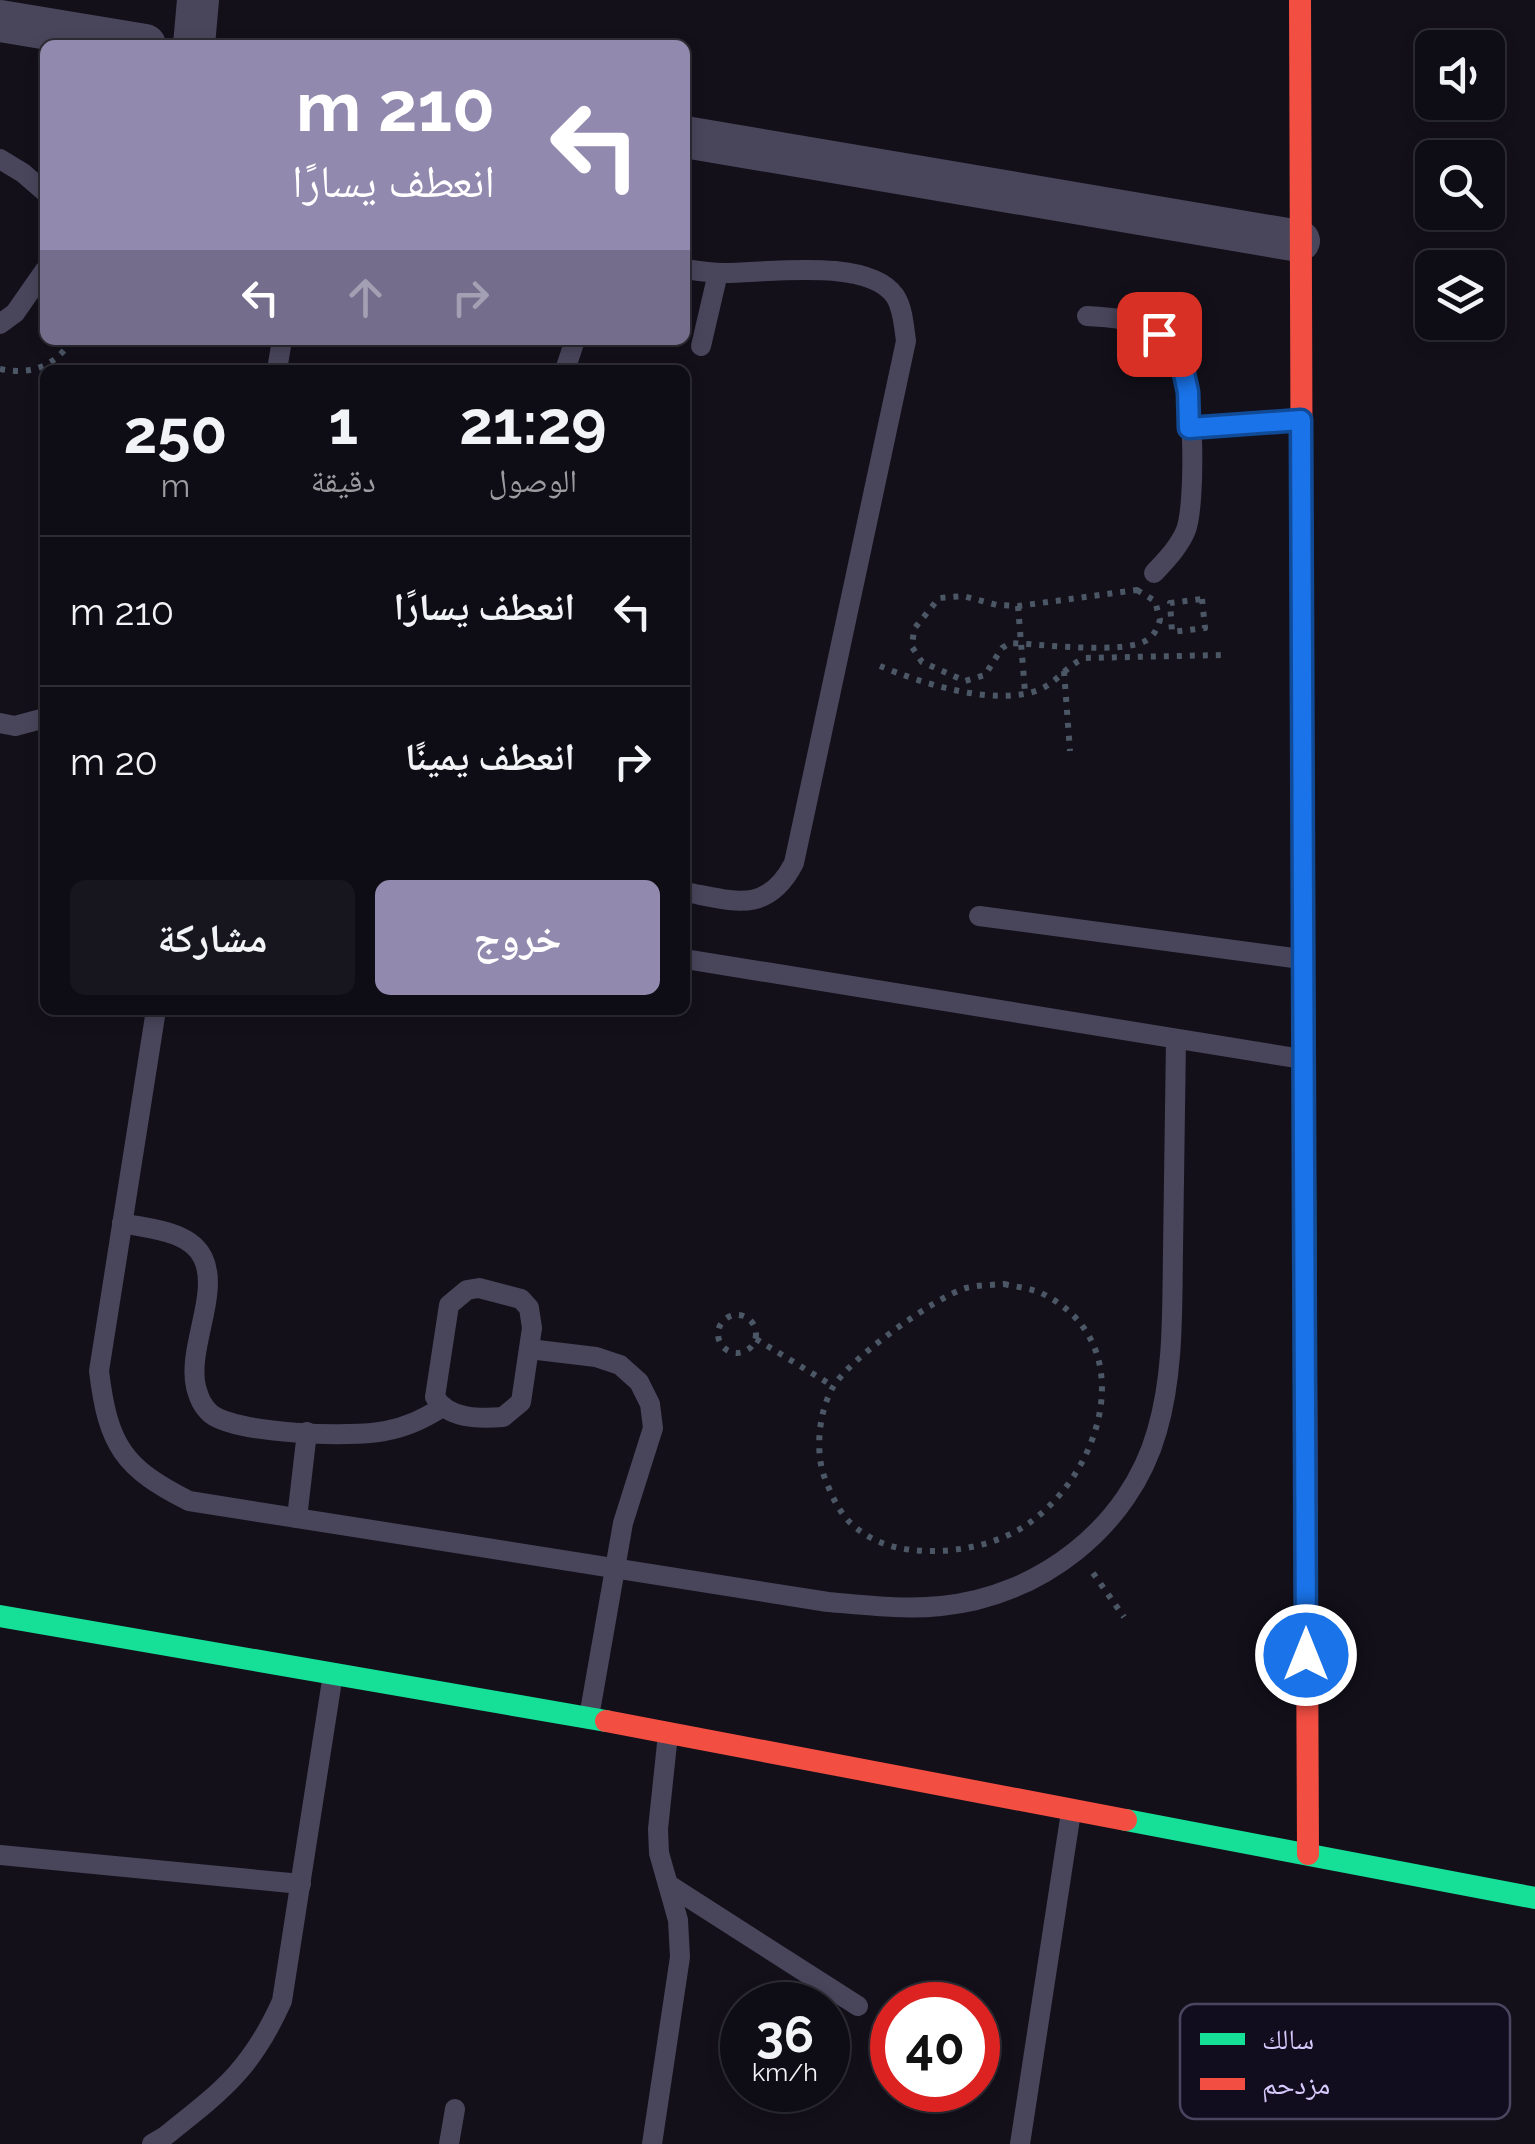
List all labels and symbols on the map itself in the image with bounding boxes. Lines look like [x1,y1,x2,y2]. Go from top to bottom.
pin [1117,292,1202,377]
position arrow [1254,1603,1358,1707]
speed limit sign: 40 [870,1982,1000,2112]
legend [1180,2004,1510,2119]
text: سالك [1262,2023,1314,2056]
text: مزدحم [1262,2068,1330,2103]

